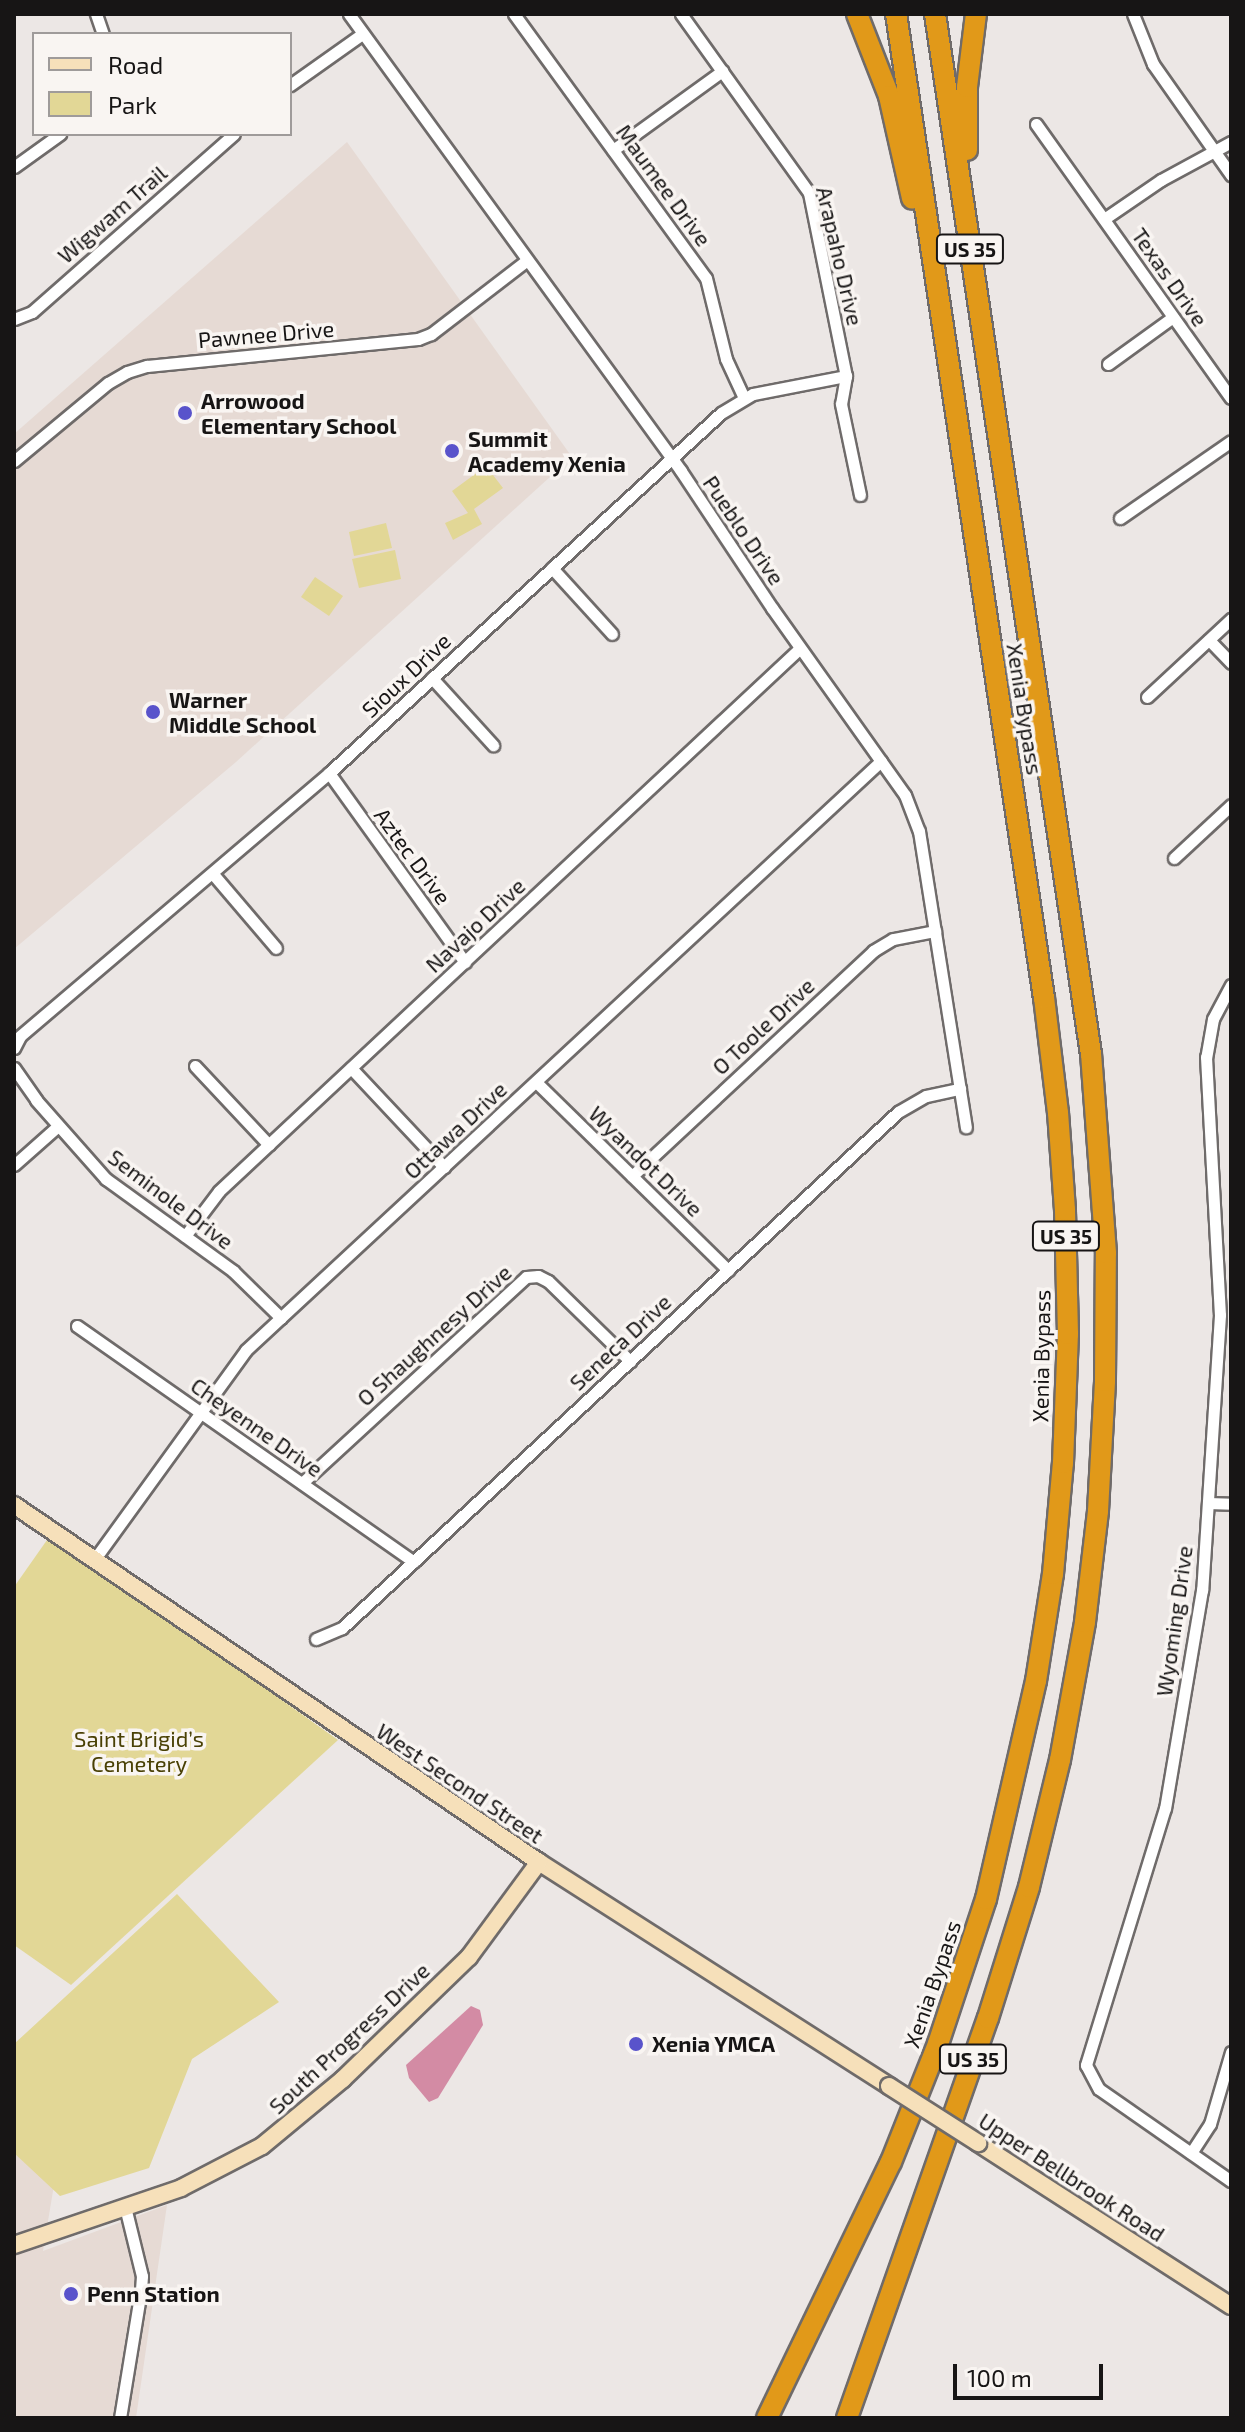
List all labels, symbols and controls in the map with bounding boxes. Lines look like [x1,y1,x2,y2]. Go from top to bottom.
legend [32,32,292,136]
text: Road [108,50,163,79]
text: Park [108,90,157,119]
street label: Maumee Drive [611,119,717,251]
street label: Wigwam Trail [52,159,172,269]
street label: Arapaho Drive [811,184,869,328]
street label: Texas Drive [1126,223,1214,331]
road number: US 35 [934,233,1006,265]
street label: Pawnee Drive [197,315,335,353]
place label: Arrowood Elementary School [201,387,397,438]
marker: Arrowood Elementary School [176,404,194,422]
place label: Summit Academy Xenia [468,425,626,476]
marker: Summit Academy Xenia [443,442,461,460]
street label: Pueblo Drive [698,470,790,590]
street label: Sioux Drive [356,627,456,723]
street label: Xenia Bypass [1002,641,1048,777]
place label: Warner Middle School [169,686,316,738]
marker: Warner Middle School [144,703,162,721]
street label: Aztec Drive [369,803,457,909]
street label: Navajo Drive [420,872,530,978]
street label: O Toole Drive [706,972,820,1080]
street label: Ottawa Drive [398,1076,512,1184]
street label: Wyandot Drive [584,1100,708,1222]
street label: Seminole Drive [103,1143,239,1255]
road number: US 35 [1030,1220,1102,1252]
street label: O Shaughnesy Drive [351,1259,517,1411]
street label: Seneca Drive [564,1288,676,1396]
street label: Xenia Bypass [1027,1289,1055,1423]
street label: Cheyenne Drive [186,1372,328,1482]
street label: Wyoming Drive [1150,1544,1198,1698]
street label: West Second Street [372,1717,548,1849]
park label: Saint Brigid’s Cemetery [74,1725,204,1776]
street label: Xenia Bypass [898,1917,966,2051]
street label: South Progress Drive [263,1957,435,2119]
place label: Xenia YMCA [652,2031,776,2057]
marker: Xenia YMCA [627,2035,645,2053]
road number: US 35 [937,2043,1009,2075]
street label: Upper Bellbrook Road [974,2107,1170,2247]
place label: Penn Station [87,2281,220,2307]
marker: Penn Station [62,2285,80,2303]
scale bar [957,2348,1107,2398]
text: 100 m [967,2363,1032,2392]

